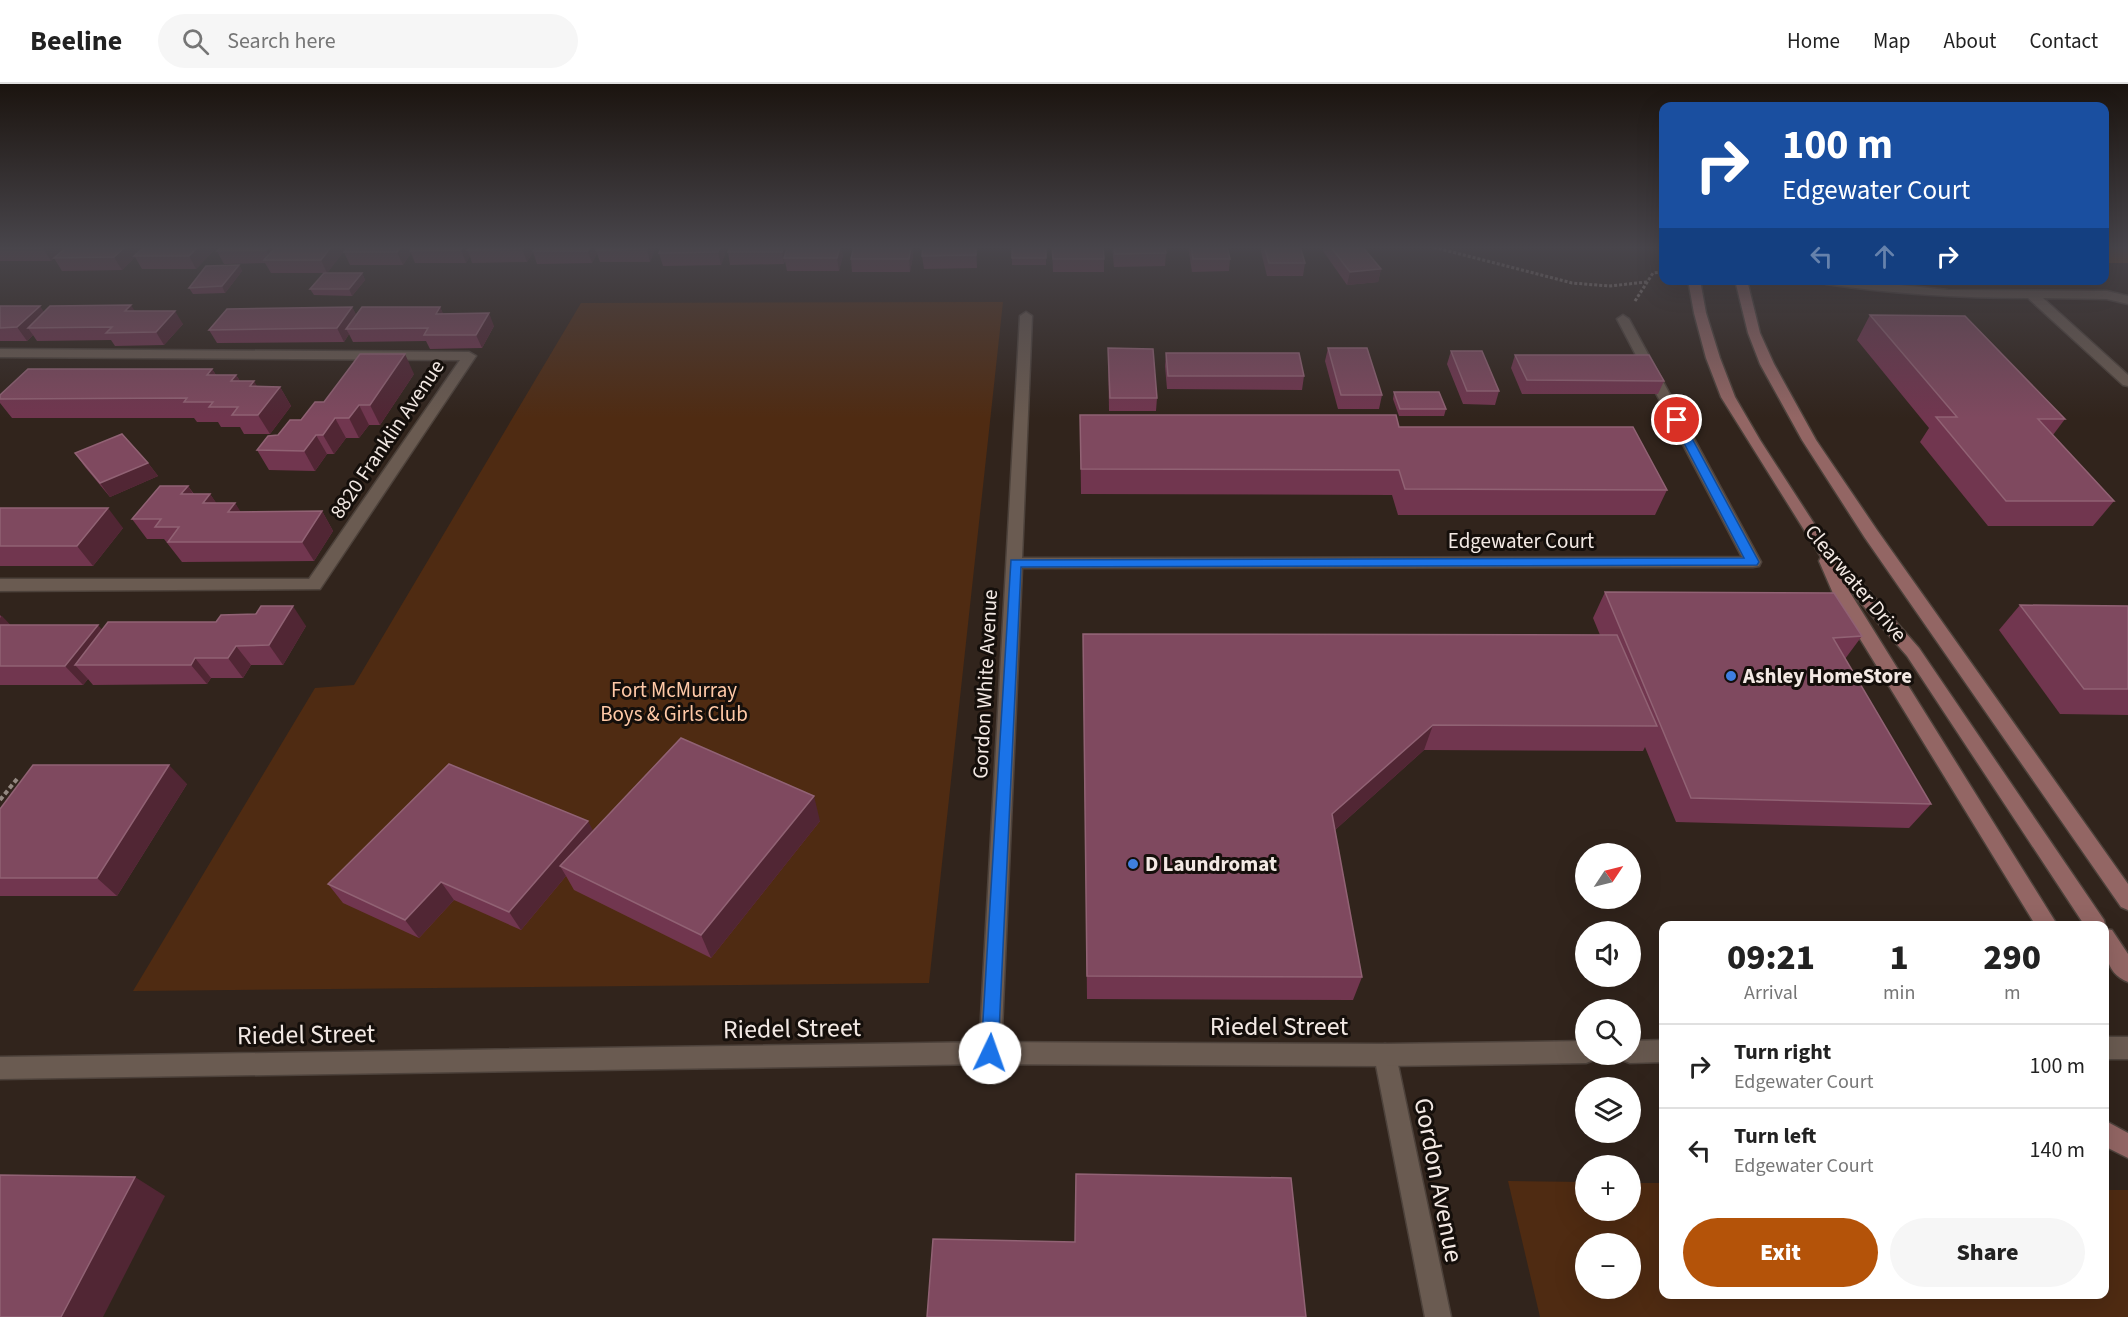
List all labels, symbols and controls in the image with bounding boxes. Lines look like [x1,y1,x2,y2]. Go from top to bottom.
search box [158,14,578,68]
text: Beeline [30,21,122,61]
icon: search [179,25,212,58]
text: Search here [227,25,336,57]
text: Home [1787,26,1840,56]
text: Map [1873,26,1911,56]
text: About [1944,26,1996,56]
text: Contact [2029,26,2098,56]
text: 100 m [1782,115,1893,175]
icon: right [1683,126,1761,204]
text: Edgewater Court [1782,171,1970,210]
icon: left [1805,240,1838,273]
icon: ahead [1868,240,1901,273]
icon: right [1931,240,1964,273]
street label: 8820 Franklin Avenue [323,353,451,525]
pin [1651,394,1702,445]
icon: arrive [1660,403,1693,436]
street label: Clearwater Drive [1798,518,1914,648]
street label: Edgewater Court [1448,526,1594,556]
street label: Gordon White Avenue [965,589,1005,779]
place label: Ashley HomeStore [1742,661,1912,691]
marker: Ashley HomeStore [1724,669,1738,683]
park label: Fort McMurray Boys & Girls Club [600,675,748,729]
north arrow [1575,843,1641,909]
map controls [1575,843,1641,1299]
place label: D Laundromat [1145,849,1277,879]
marker: D Laundromat [1126,857,1140,871]
button: sound [1575,921,1641,987]
text: 09:21 [1727,932,1815,983]
text: 1 [1890,932,1909,983]
text: 290 [1983,932,2041,983]
text: Arrival [1744,979,1798,1007]
text: min [1883,979,1915,1007]
text: m [2004,979,2020,1007]
button: search [1575,999,1641,1065]
street label: Riedel Street [1210,1008,1348,1045]
street label: Riedel Street [723,1009,862,1048]
street label: Riedel Street [237,1015,376,1054]
position arrow [958,1021,1022,1085]
text: Turn right [1734,1036,1831,1068]
icon: right [1683,1050,1716,1083]
text: 100 m [2030,1050,2085,1082]
text: Edgewater Court [1734,1068,1873,1096]
button: layers [1575,1077,1641,1143]
street label: Gordon Avenue [1404,1095,1473,1266]
text: Turn left [1734,1120,1816,1152]
icon: left [1683,1134,1716,1167]
text: 140 m [2030,1134,2085,1166]
text: Edgewater Court [1734,1152,1873,1180]
button: + [1575,1155,1641,1221]
button: Exit [1683,1218,1878,1287]
button: Share [1890,1218,2085,1287]
button: − [1575,1233,1641,1299]

